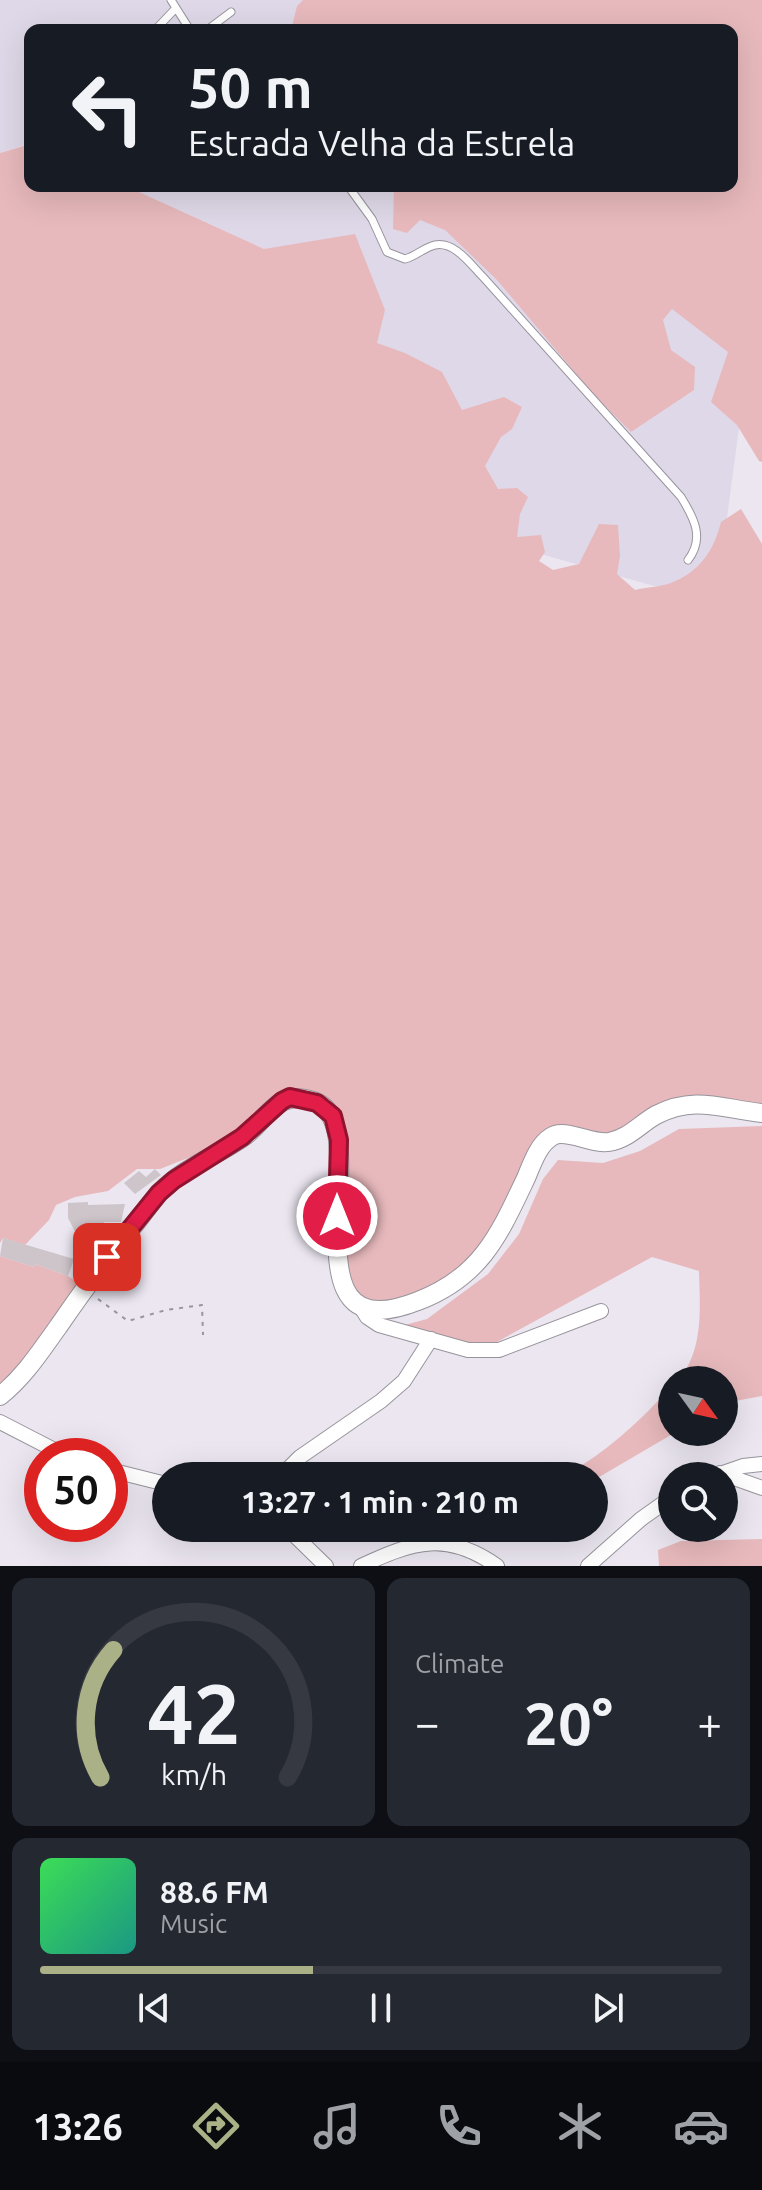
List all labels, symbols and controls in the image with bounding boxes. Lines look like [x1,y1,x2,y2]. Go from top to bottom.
icon: left [56,56,160,160]
text: 50 m [188,56,313,119]
text: Estrada Velha da Estrela [188,122,575,163]
position arrow [295,1174,379,1258]
pin [73,1223,141,1291]
icon: arrive [85,1235,129,1279]
north arrow [658,1366,738,1446]
map controls [658,1366,738,1542]
speed limit sign: 50 [24,1438,128,1542]
button: search [658,1462,738,1542]
text: 13:27 · 1 min · 210 m [241,1485,519,1519]
text: Climate [415,1649,504,1678]
text: 42 [147,1666,240,1760]
text: 20° [524,1689,613,1756]
text: − [415,1698,440,1747]
text: + [697,1698,722,1747]
text: km/h [161,1758,227,1790]
text: 88.6 FM [160,1875,269,1909]
text: Music [160,1909,227,1938]
icon: previous [132,1986,176,2030]
icon: pause [359,1986,403,2030]
icon: next [586,1986,630,2030]
icon: directions [188,2098,244,2154]
icon: music [309,2098,365,2154]
icon: phone [431,2098,487,2154]
icon: climate [552,2098,608,2154]
icon: car [673,2098,729,2154]
text: 13:26 [33,2106,123,2147]

